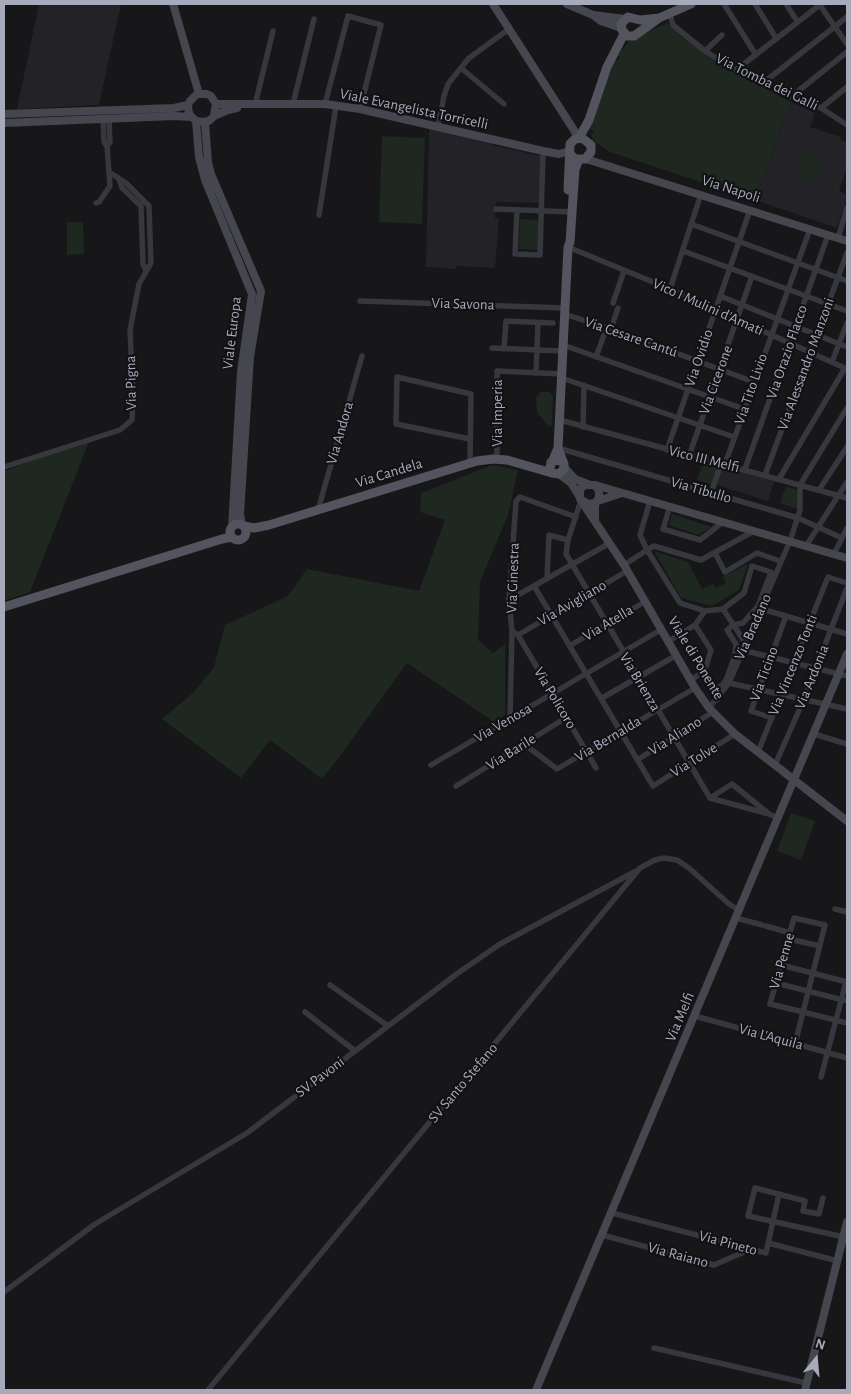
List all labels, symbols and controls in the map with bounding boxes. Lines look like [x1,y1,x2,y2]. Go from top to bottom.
street label: Via Tomba dei Galli [713,49,821,115]
street label: Viale Evangelista Torricelli [338,84,490,134]
street label: Via Napoli [699,171,763,207]
street label: Vico I Mulini d'Amati [650,274,766,340]
street label: Via Savona [431,294,495,314]
street label: Via Alessandro Manzoni [774,295,838,433]
street label: Viale Europa [219,296,245,370]
street label: Via Orazio Flacco [762,303,812,401]
street label: Via Cesare Cantú [582,313,680,361]
street label: Via Ovidio [681,327,717,389]
street label: Via Cicerone [695,343,737,417]
street label: Via Tito Livio [730,351,772,427]
street label: Via Pigna [122,355,140,411]
street label: Via Imperia [488,379,506,447]
street label: Via Andora [322,400,358,466]
street label: Vico III Melfi [667,441,741,477]
street label: Via Candela [353,454,425,492]
street label: Via Tibullo [668,473,734,507]
street label: Via Ginestra [503,542,523,614]
street label: Via Avigliano [534,576,610,630]
street label: Via Bradano [730,591,776,663]
street label: Via Atella [579,601,637,645]
street label: Via Vincenzo Tonti [765,612,821,718]
street label: Viale di Ponente [664,613,728,703]
street label: Via Ardonia [791,642,833,712]
street label: Via Ticino [746,644,782,704]
street label: Via Brienza [615,649,665,715]
street label: Via Policoro [530,664,580,732]
street label: Via Venosa [471,699,535,747]
street label: Via Bernalda [572,712,644,766]
street label: Via Aliano [645,713,705,759]
street label: Via Barile [483,730,539,774]
street label: Via Tolve [667,739,721,781]
street label: Via Penne [765,931,799,991]
street label: Via Melfi [662,990,698,1044]
street label: Via L'Aquila [737,1020,805,1054]
street label: SV Santo Stefano [424,1039,502,1127]
street label: SV Pavoni [292,1053,348,1101]
street label: Via Pineto [697,1227,759,1259]
street label: Via Raiano [646,1238,710,1272]
north arrow [791,1334,841,1384]
text: N [814,1337,827,1353]

